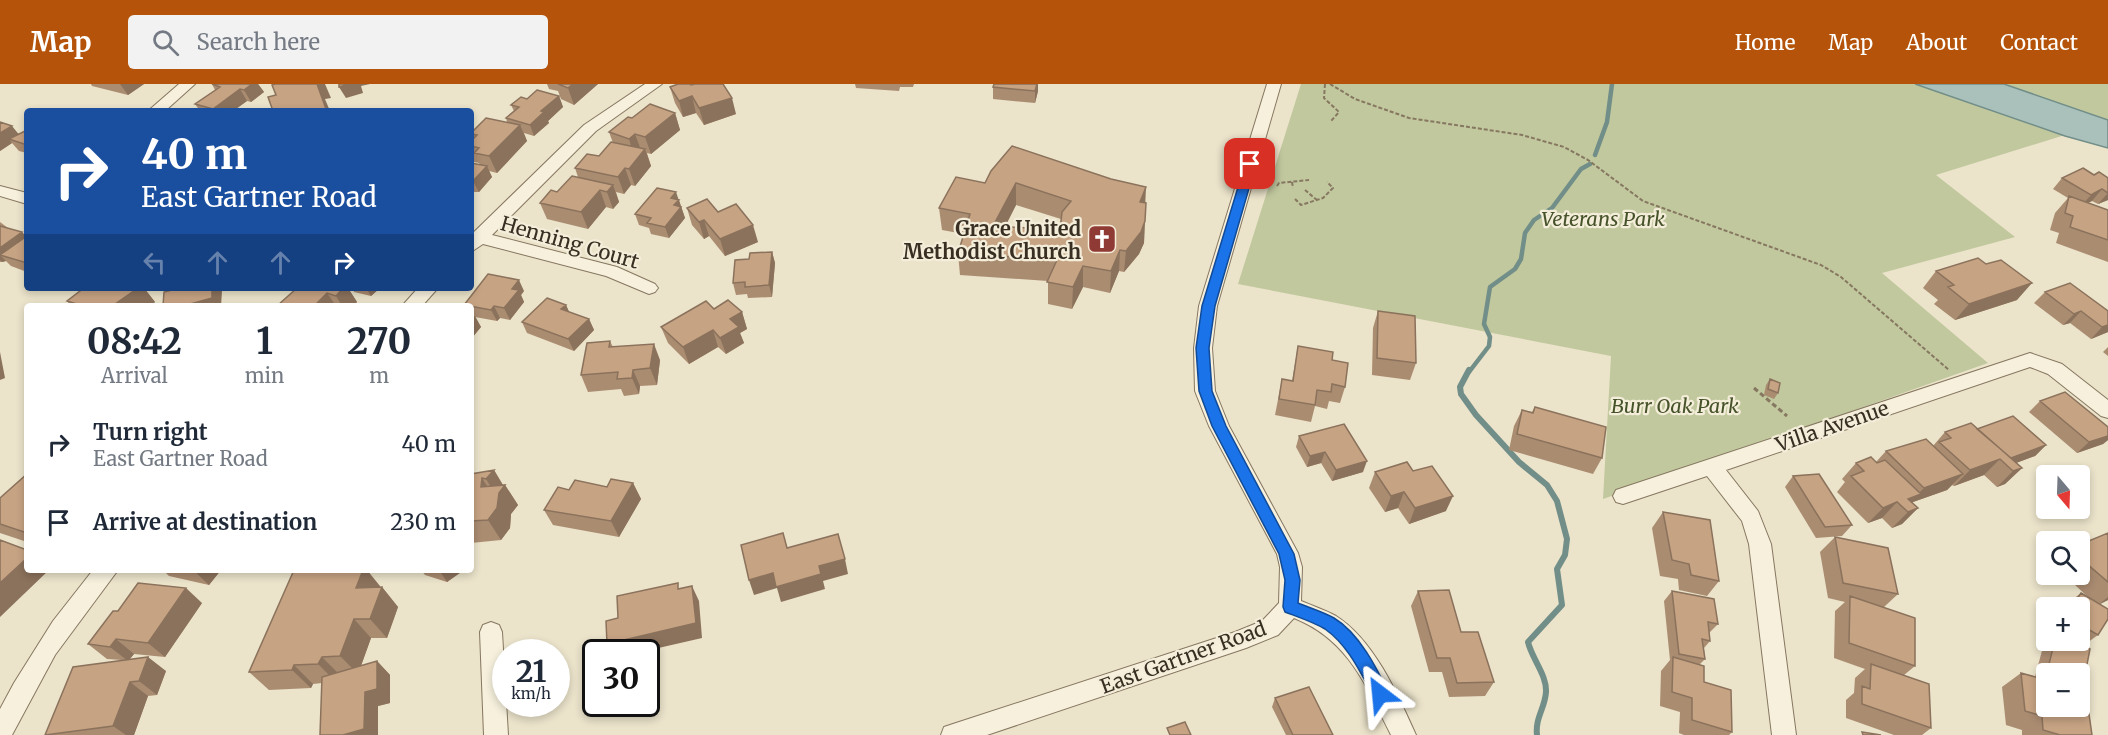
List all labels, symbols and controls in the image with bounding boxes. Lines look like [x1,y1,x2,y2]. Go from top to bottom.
search box [128,15,548,69]
text: Map [30,24,92,60]
icon: search [149,26,182,59]
text: Search here [197,28,320,56]
text: Home [1735,29,1795,56]
text: Map [1828,29,1873,56]
text: About [1906,29,1967,56]
text: Contact [2000,29,2078,56]
text: 40 m [141,128,247,180]
icon: right [42,132,120,210]
pin [1224,138,1275,189]
icon: arrive [1233,147,1266,180]
text: East Gartner Road [141,180,377,214]
park label: Veterans Park [1541,206,1665,231]
street label: Henning Court [498,210,642,274]
place label: Grace United Methodist Church [903,216,1082,264]
church icon: Grace United Methodist Church [1086,223,1118,255]
icon: left [138,246,171,279]
icon: ahead [201,246,234,279]
icon: ahead [264,246,297,279]
icon: right [327,246,360,279]
text: 08:42 [87,319,182,364]
text: 1 [256,319,273,364]
text: 270 [347,319,411,364]
text: Arrival [101,363,168,388]
text: min [245,363,284,388]
text: m [369,363,389,388]
park label: Burr Oak Park [1611,393,1739,418]
street label: Villa Avenue [1771,395,1892,457]
text: Turn right [93,418,207,446]
icon: right [42,428,75,461]
text: 40 m [401,430,456,458]
text: East Gartner Road [93,446,268,471]
north arrow [2036,465,2090,519]
map controls [2036,465,2090,717]
icon: arrive [42,506,75,539]
text: Arrive at destination [93,508,317,536]
text: 230 m [390,508,456,536]
button: search [2036,531,2090,585]
button: + [2036,597,2090,651]
street label: East Gartner Road [1097,615,1269,699]
speed limit sign: 30 [582,639,660,717]
text: 21 [516,652,546,690]
position arrow [1348,662,1412,726]
button: − [2036,663,2090,717]
text: km/h [511,684,551,703]

